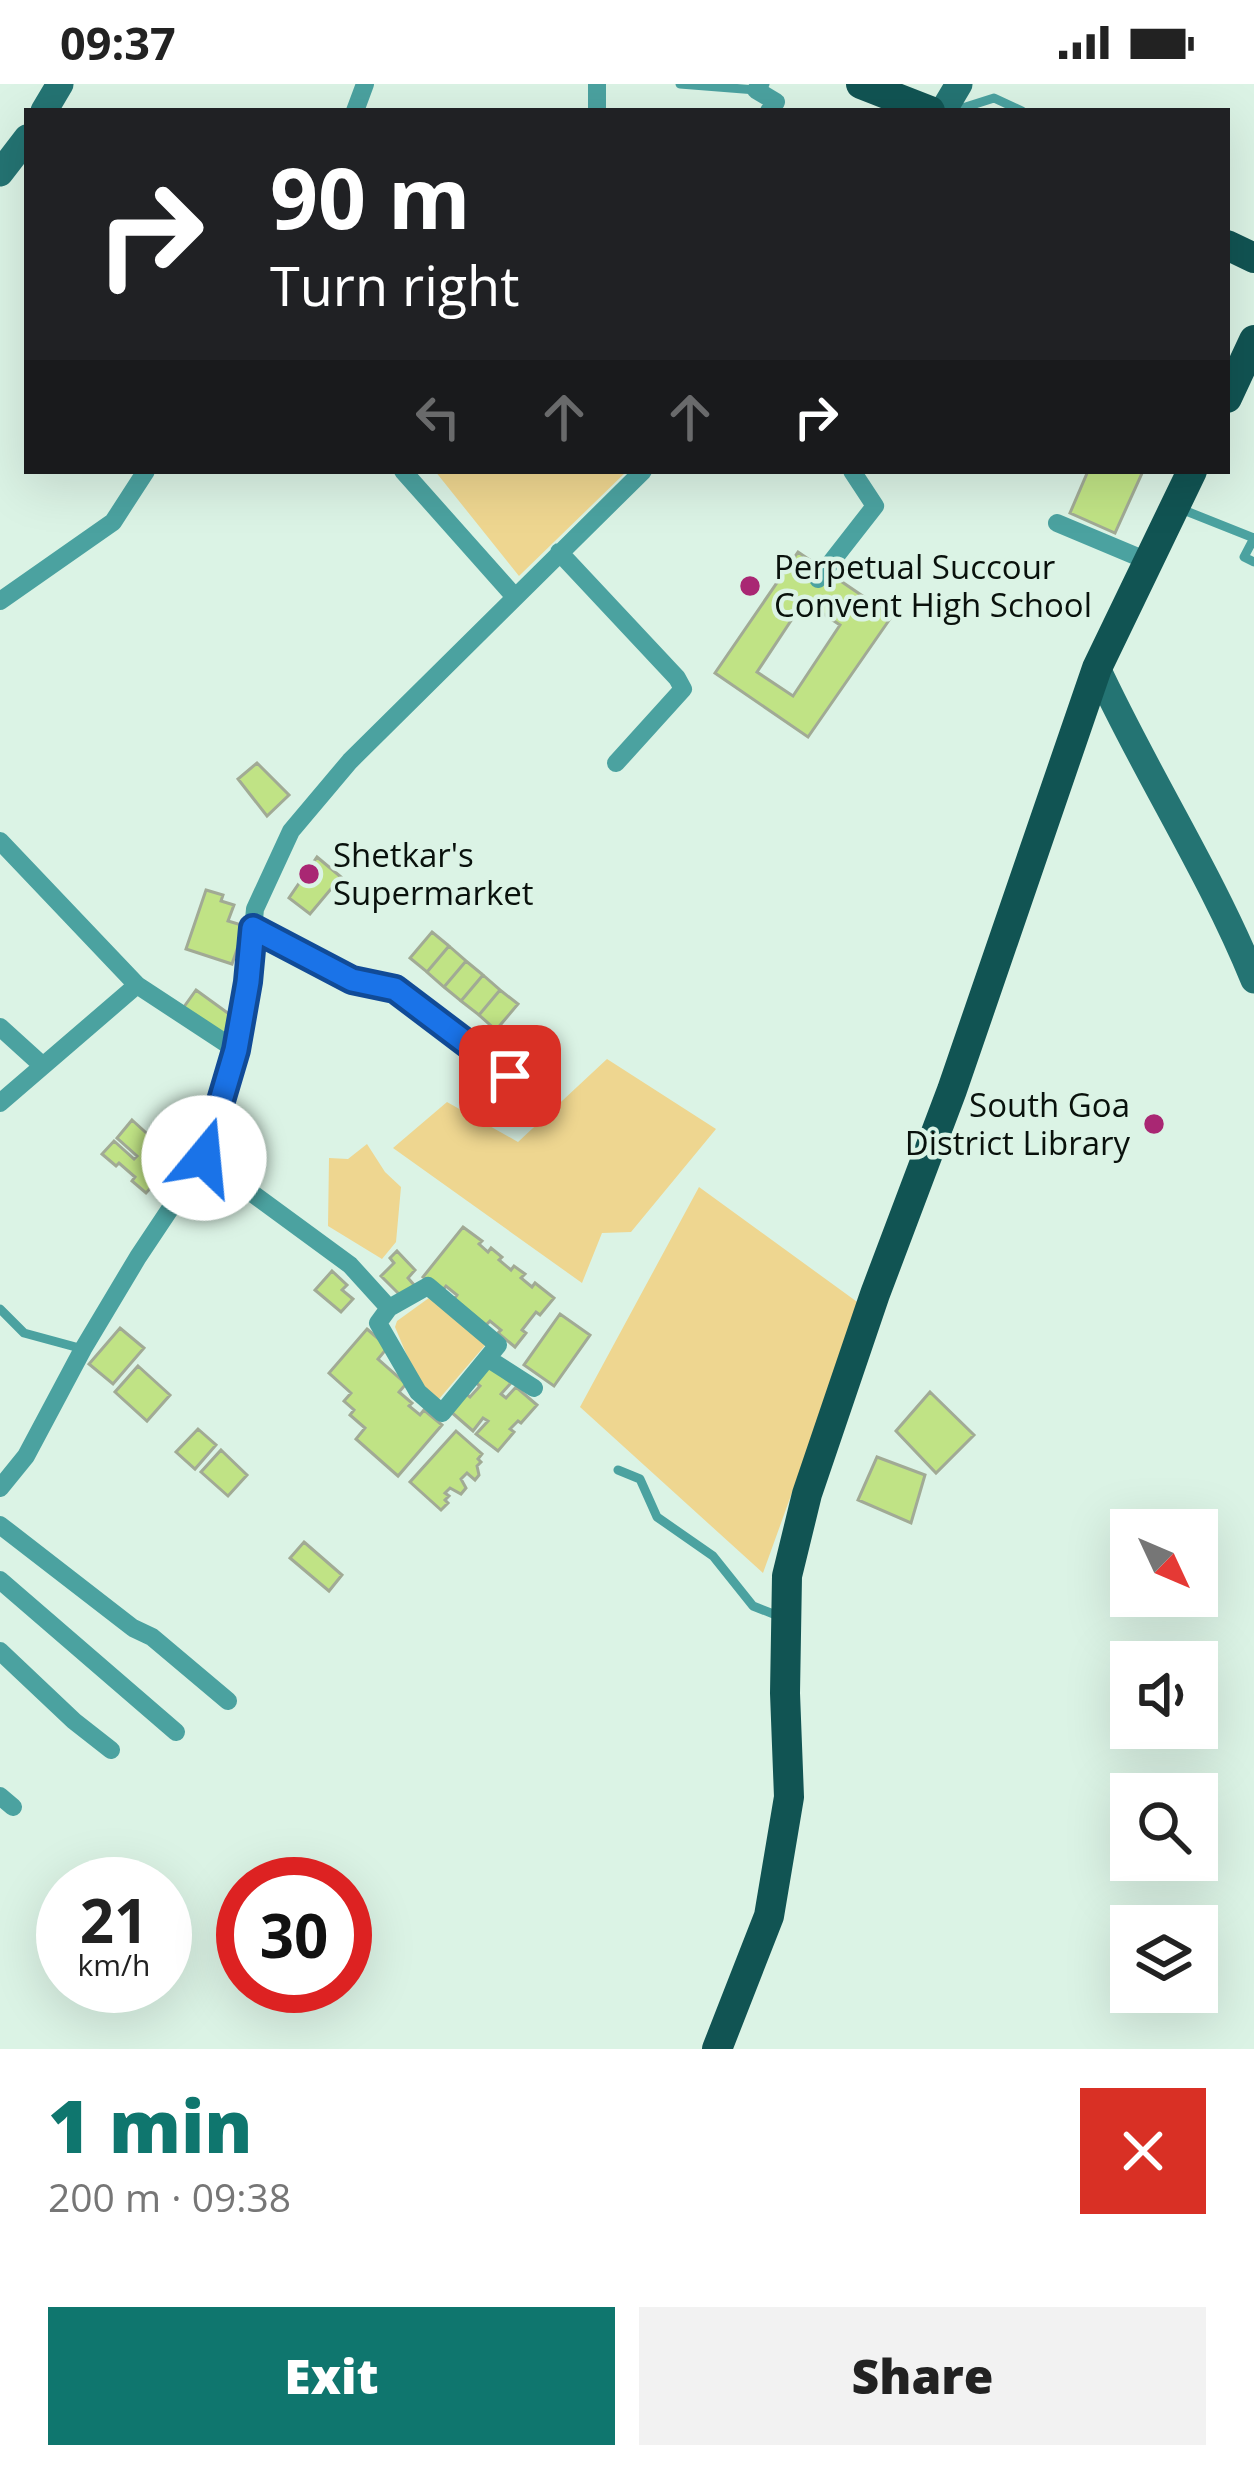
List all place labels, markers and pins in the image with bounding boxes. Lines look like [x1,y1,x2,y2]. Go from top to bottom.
place label: Perpetual Succour Convent High School [774,544,1092,627]
marker: Perpetual Succour Convent High School [737,573,763,599]
place label: Shetkar's Supermarket [333,832,534,915]
marker: Shetkar's Supermarket [296,861,322,887]
pin [459,1025,561,1127]
place label: South Goa District Library [905,1082,1130,1165]
marker: South Goa District Library [1141,1111,1167,1137]

